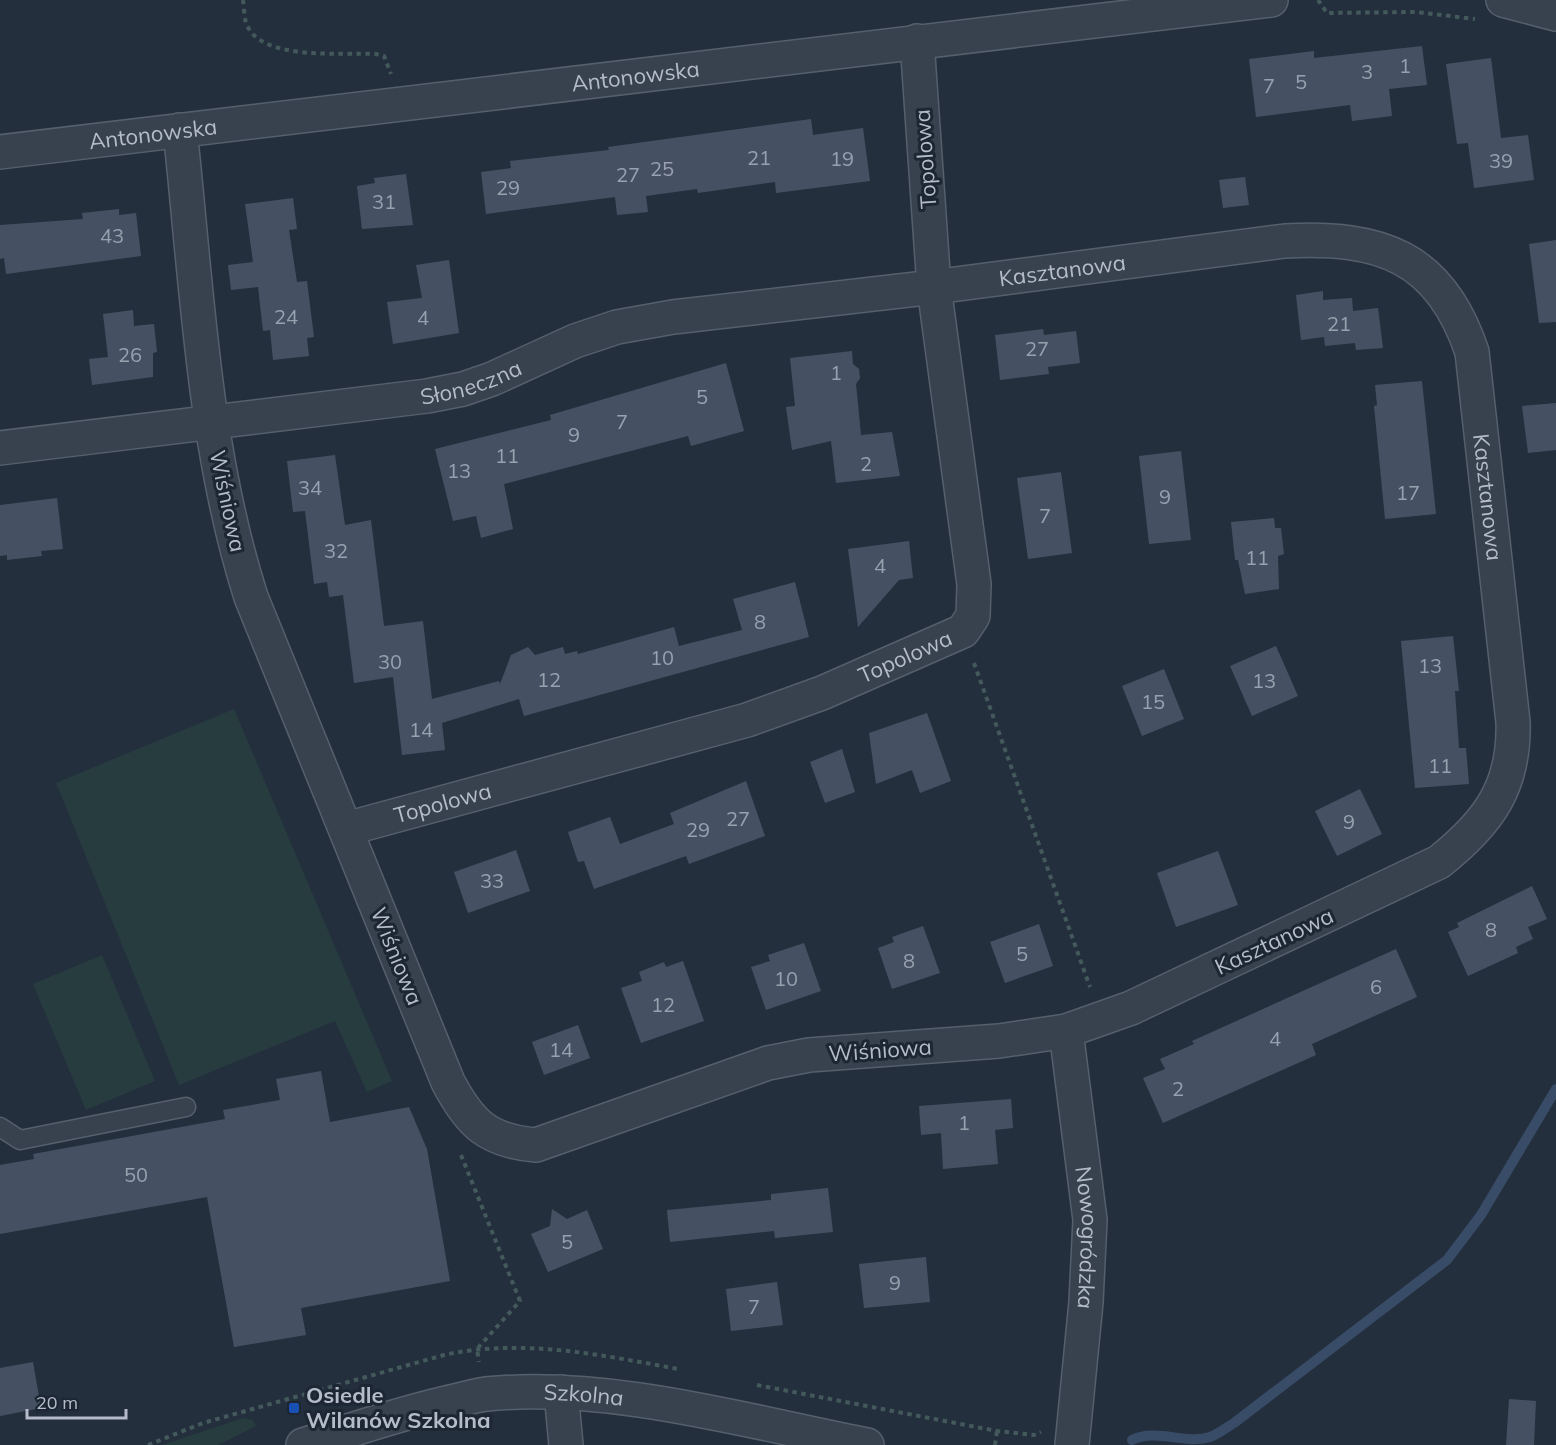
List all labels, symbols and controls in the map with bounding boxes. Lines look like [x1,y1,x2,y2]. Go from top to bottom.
house number: 1 [1399,53,1411,78]
street label: Antonowska [570,54,701,98]
house number: 3 [1361,59,1373,84]
house number: 5 [1295,69,1307,94]
house number: 7 [1263,73,1275,98]
street label: Topolowa [908,108,942,210]
street label: Antonowska [87,112,219,155]
house number: 21 [747,145,771,170]
house number: 19 [830,146,854,171]
house number: 39 [1489,148,1513,173]
house number: 25 [650,156,674,181]
house number: 27 [616,162,640,187]
house number: 29 [496,175,520,200]
house number: 31 [372,189,396,214]
house number: 43 [100,223,124,248]
street label: Kasztanowa [997,248,1127,292]
house number: 24 [274,304,298,329]
house number: 4 [417,305,429,330]
house number: 21 [1327,311,1351,336]
house number: 27 [1025,336,1049,361]
house number: 26 [118,342,142,367]
street label: Słoneczna [418,353,526,411]
house number: 1 [830,360,842,385]
house number: 5 [696,384,708,409]
house number: 7 [616,409,628,434]
house number: 9 [568,422,580,447]
street label: Kasztanowa [1467,432,1509,562]
house number: 11 [495,443,519,468]
street label: Wiśniowa [204,448,252,554]
house number: 2 [860,451,872,476]
house number: 13 [447,458,471,483]
house number: 34 [298,475,322,500]
house number: 17 [1396,480,1420,505]
house number: 9 [1159,484,1171,509]
house number: 7 [1039,503,1051,528]
house number: 32 [324,538,348,563]
house number: 11 [1245,545,1269,570]
house number: 4 [874,553,886,578]
house number: 8 [754,609,766,634]
street label: Topolowa [854,624,956,689]
house number: 10 [650,645,674,670]
house number: 30 [378,649,402,674]
house number: 13 [1418,653,1442,678]
house number: 12 [537,667,561,692]
house number: 13 [1252,668,1276,693]
house number: 15 [1141,689,1165,714]
house number: 14 [409,717,433,742]
house number: 11 [1428,753,1452,778]
street label: Topolowa [391,776,494,829]
house number: 27 [726,806,750,831]
house number: 9 [1343,809,1355,834]
house number: 29 [686,817,710,842]
house number: 33 [480,868,504,893]
street label: Kasztanowa [1210,901,1338,981]
street label: Wiśniowa [365,903,429,1009]
house number: 8 [1485,917,1497,942]
house number: 5 [1016,941,1028,966]
house number: 8 [903,948,915,973]
house number: 10 [774,966,798,991]
house number: 6 [1370,974,1382,999]
house number: 12 [651,992,675,1017]
house number: 4 [1269,1026,1281,1051]
street label: Wiśniowa [828,1032,932,1068]
house number: 14 [549,1037,573,1062]
house number: 2 [1172,1076,1184,1101]
house number: 1 [958,1110,970,1135]
house number: 50 [124,1162,148,1187]
street label: Nowogródzka [1069,1165,1104,1310]
house number: 5 [561,1229,573,1254]
house number: 9 [889,1270,901,1295]
house number: 7 [748,1294,760,1319]
street label: Szkolna [543,1378,625,1412]
place label: Osiedle Wilanów Szkolna [306,1381,491,1434]
scale bar [27,1382,126,1420]
text: 20 m [36,1391,78,1414]
marker: Osiedle Wilanów Szkolna [287,1401,301,1415]

